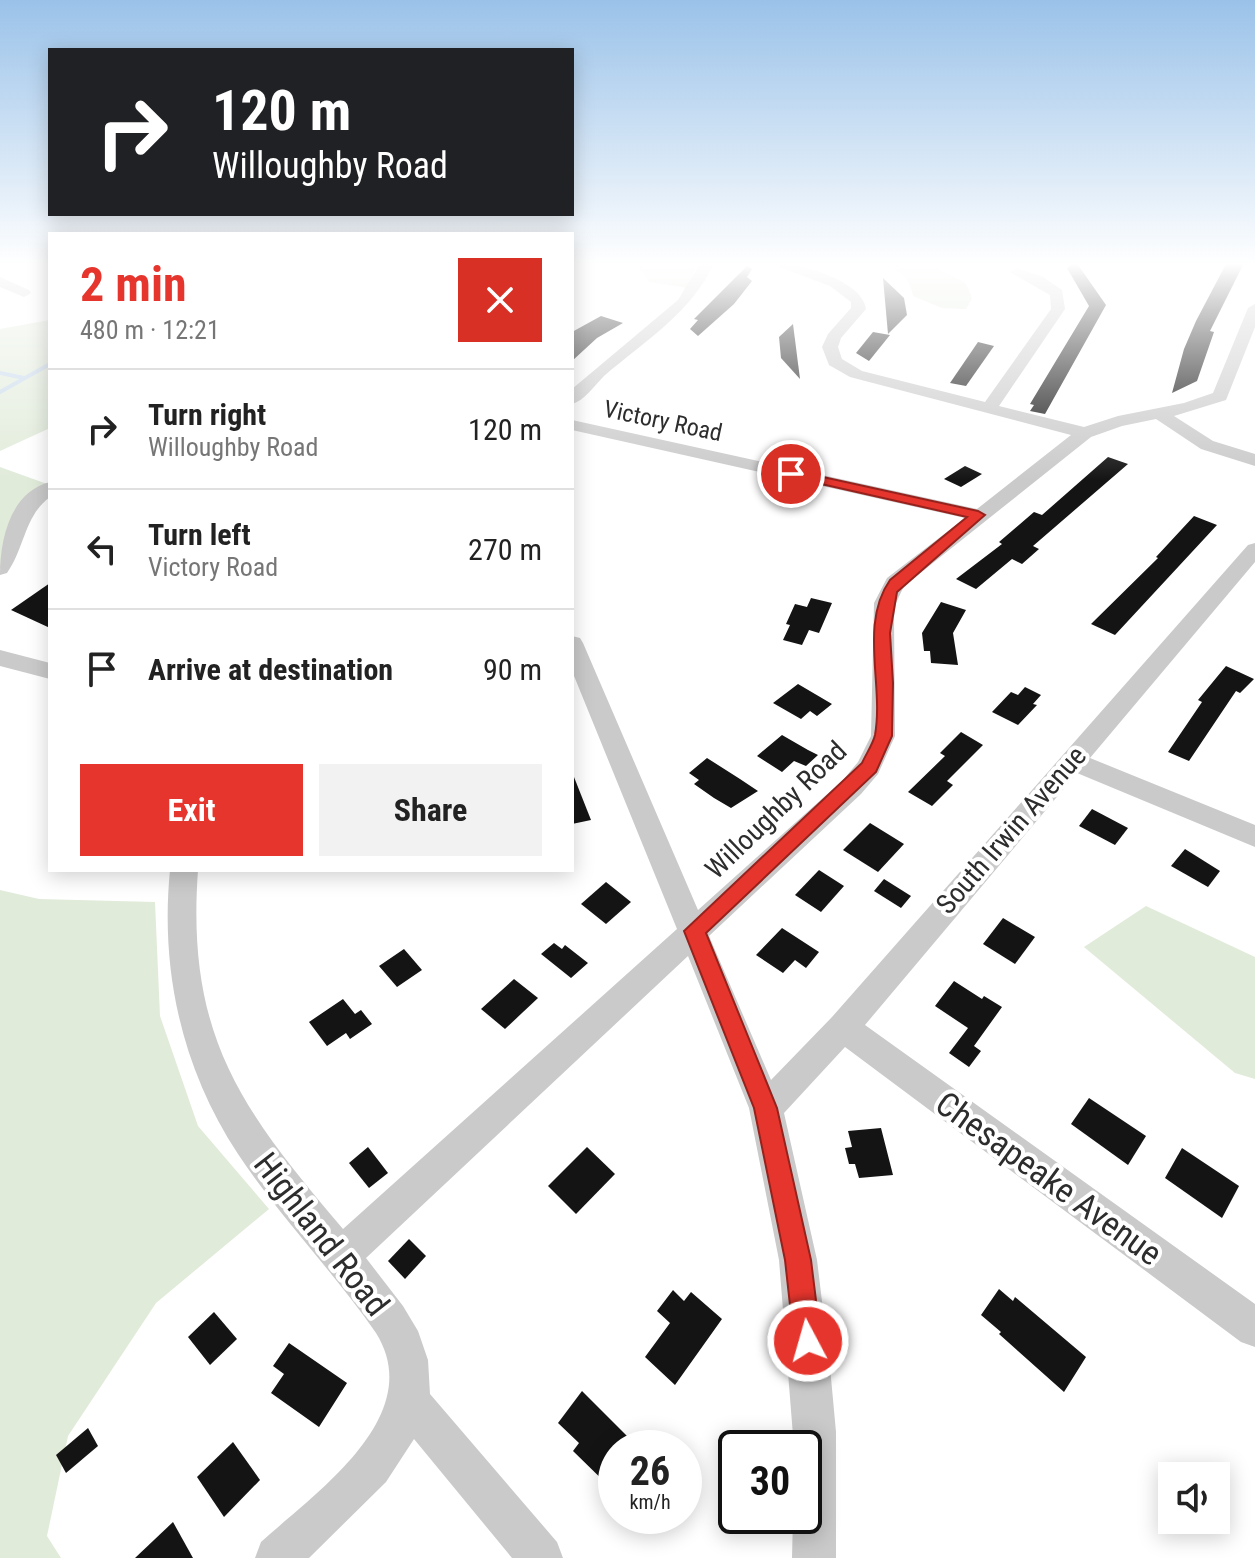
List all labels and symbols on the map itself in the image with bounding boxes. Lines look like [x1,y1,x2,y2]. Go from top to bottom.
street label: Victory Road [601,395,725,447]
pin [757,440,825,508]
street label: Willoughby Road [699,734,853,886]
street label: South Irwin Avenue [929,739,1093,921]
street label: Chesapeake Avenue [928,1083,1170,1273]
street label: Highland Road [246,1145,398,1323]
position arrow [766,1299,850,1383]
speed limit sign: 30 [718,1430,822,1534]

